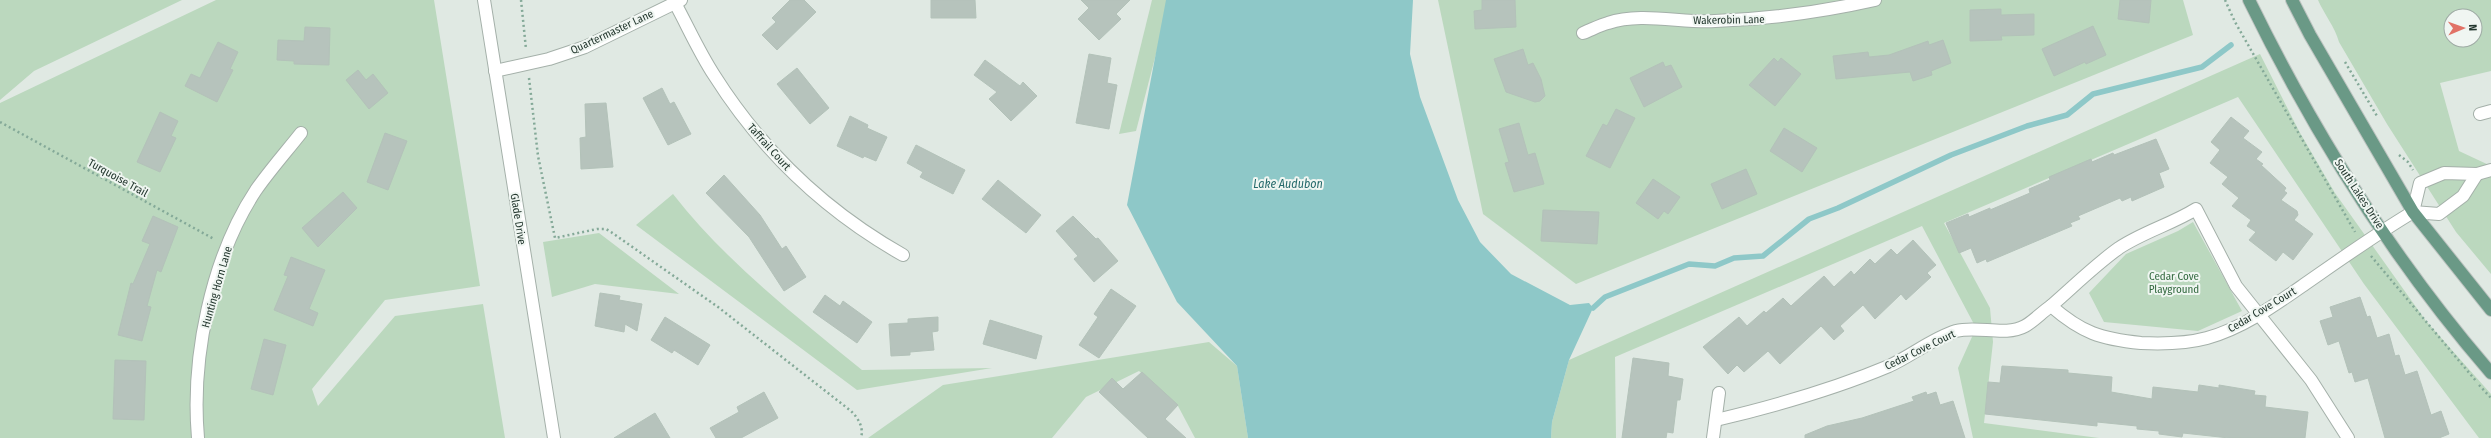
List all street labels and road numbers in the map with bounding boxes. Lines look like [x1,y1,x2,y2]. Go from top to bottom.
street label: Quartermaster Lane [569,7,655,57]
street label: Wakerobin Lane [1693,13,1765,27]
street label: Taffrail Court [745,121,794,173]
street label: Turquoise Trail [86,156,150,200]
street label: South Lakes Drive [2332,157,2386,231]
street label: Glade Drive [508,192,528,246]
street label: Hunting Horn Lane [199,245,235,329]
street label: Cedar Cove Court [2226,284,2299,335]
street label: Cedar Cove Court [1883,327,1958,373]

